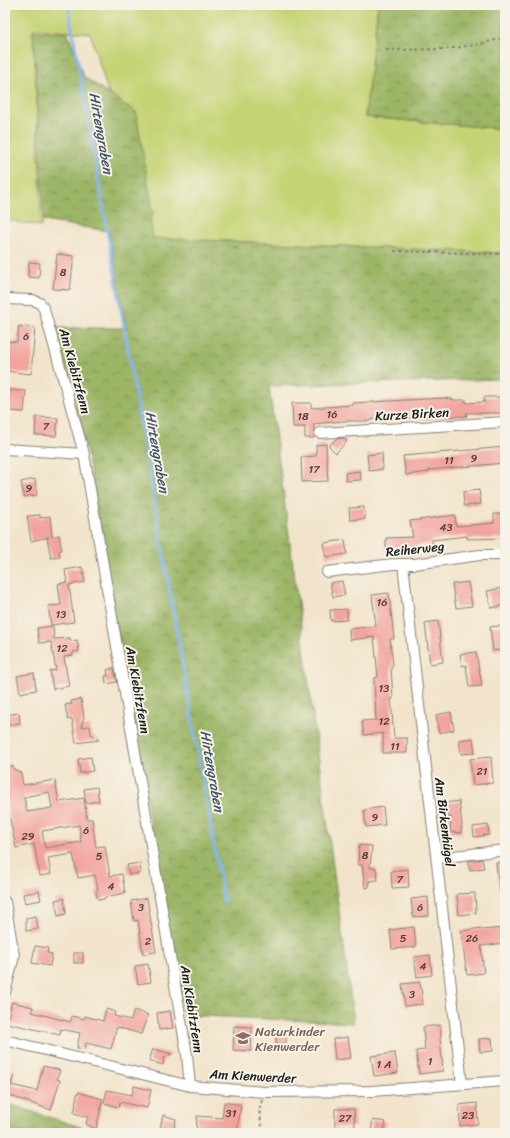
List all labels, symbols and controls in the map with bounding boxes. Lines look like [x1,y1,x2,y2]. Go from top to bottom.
water label: Hirtengraben [82,90,121,177]
house number: 8 [60,263,67,282]
street label: Am Kiebitzfenn [52,324,98,417]
house number: 6 [23,327,29,346]
street label: Kurze Birken [374,401,450,427]
house number: 16 [327,405,337,424]
house number: 18 [297,407,309,426]
water label: Hirtengraben [138,409,177,496]
house number: 7 [43,417,50,436]
house number: 9 [471,449,478,468]
house number: 11 [444,451,454,470]
house number: 17 [309,460,320,479]
house number: 9 [26,479,33,498]
house number: 43 [440,518,452,537]
street label: Reiherweg [385,534,446,564]
house number: 16 [377,593,387,612]
house number: 13 [56,605,66,624]
house number: 12 [56,639,68,658]
street label: Am Kiebitzfenn [119,643,157,736]
house number: 13 [379,679,389,698]
house number: 12 [378,712,390,731]
water label: Hirtengraben [193,728,232,815]
house number: 11 [390,737,400,756]
house number: 21 [476,762,488,781]
street label: Am Birkenhügel [428,775,462,868]
house number: 9 [372,808,379,827]
house number: 6 [83,821,89,840]
house number: 29 [21,827,35,846]
house number: 8 [362,846,369,865]
house number: 5 [96,847,103,866]
house number: 7 [397,870,404,889]
house number: 4 [108,877,115,896]
house number: 3 [138,898,144,917]
house number: 6 [417,898,423,917]
house number: 5 [400,929,407,948]
house number: 26 [466,929,478,948]
house number: 2 [145,932,152,951]
house number: 4 [420,957,427,976]
street label: Am Kiebitzfenn [174,963,210,1054]
house number: 3 [409,985,415,1004]
place label: Naturkinder Kienwerder [255,1020,326,1058]
school or university icon: Naturkinder Kienwerder [234,1029,252,1047]
house number: 1 [428,1052,433,1071]
house number: 1 A [377,1055,391,1074]
street label: Am Kienwerder [208,1062,297,1090]
house number: 31 [226,1104,237,1123]
house number: 23 [462,1106,474,1125]
house number: 27 [339,1109,352,1128]

